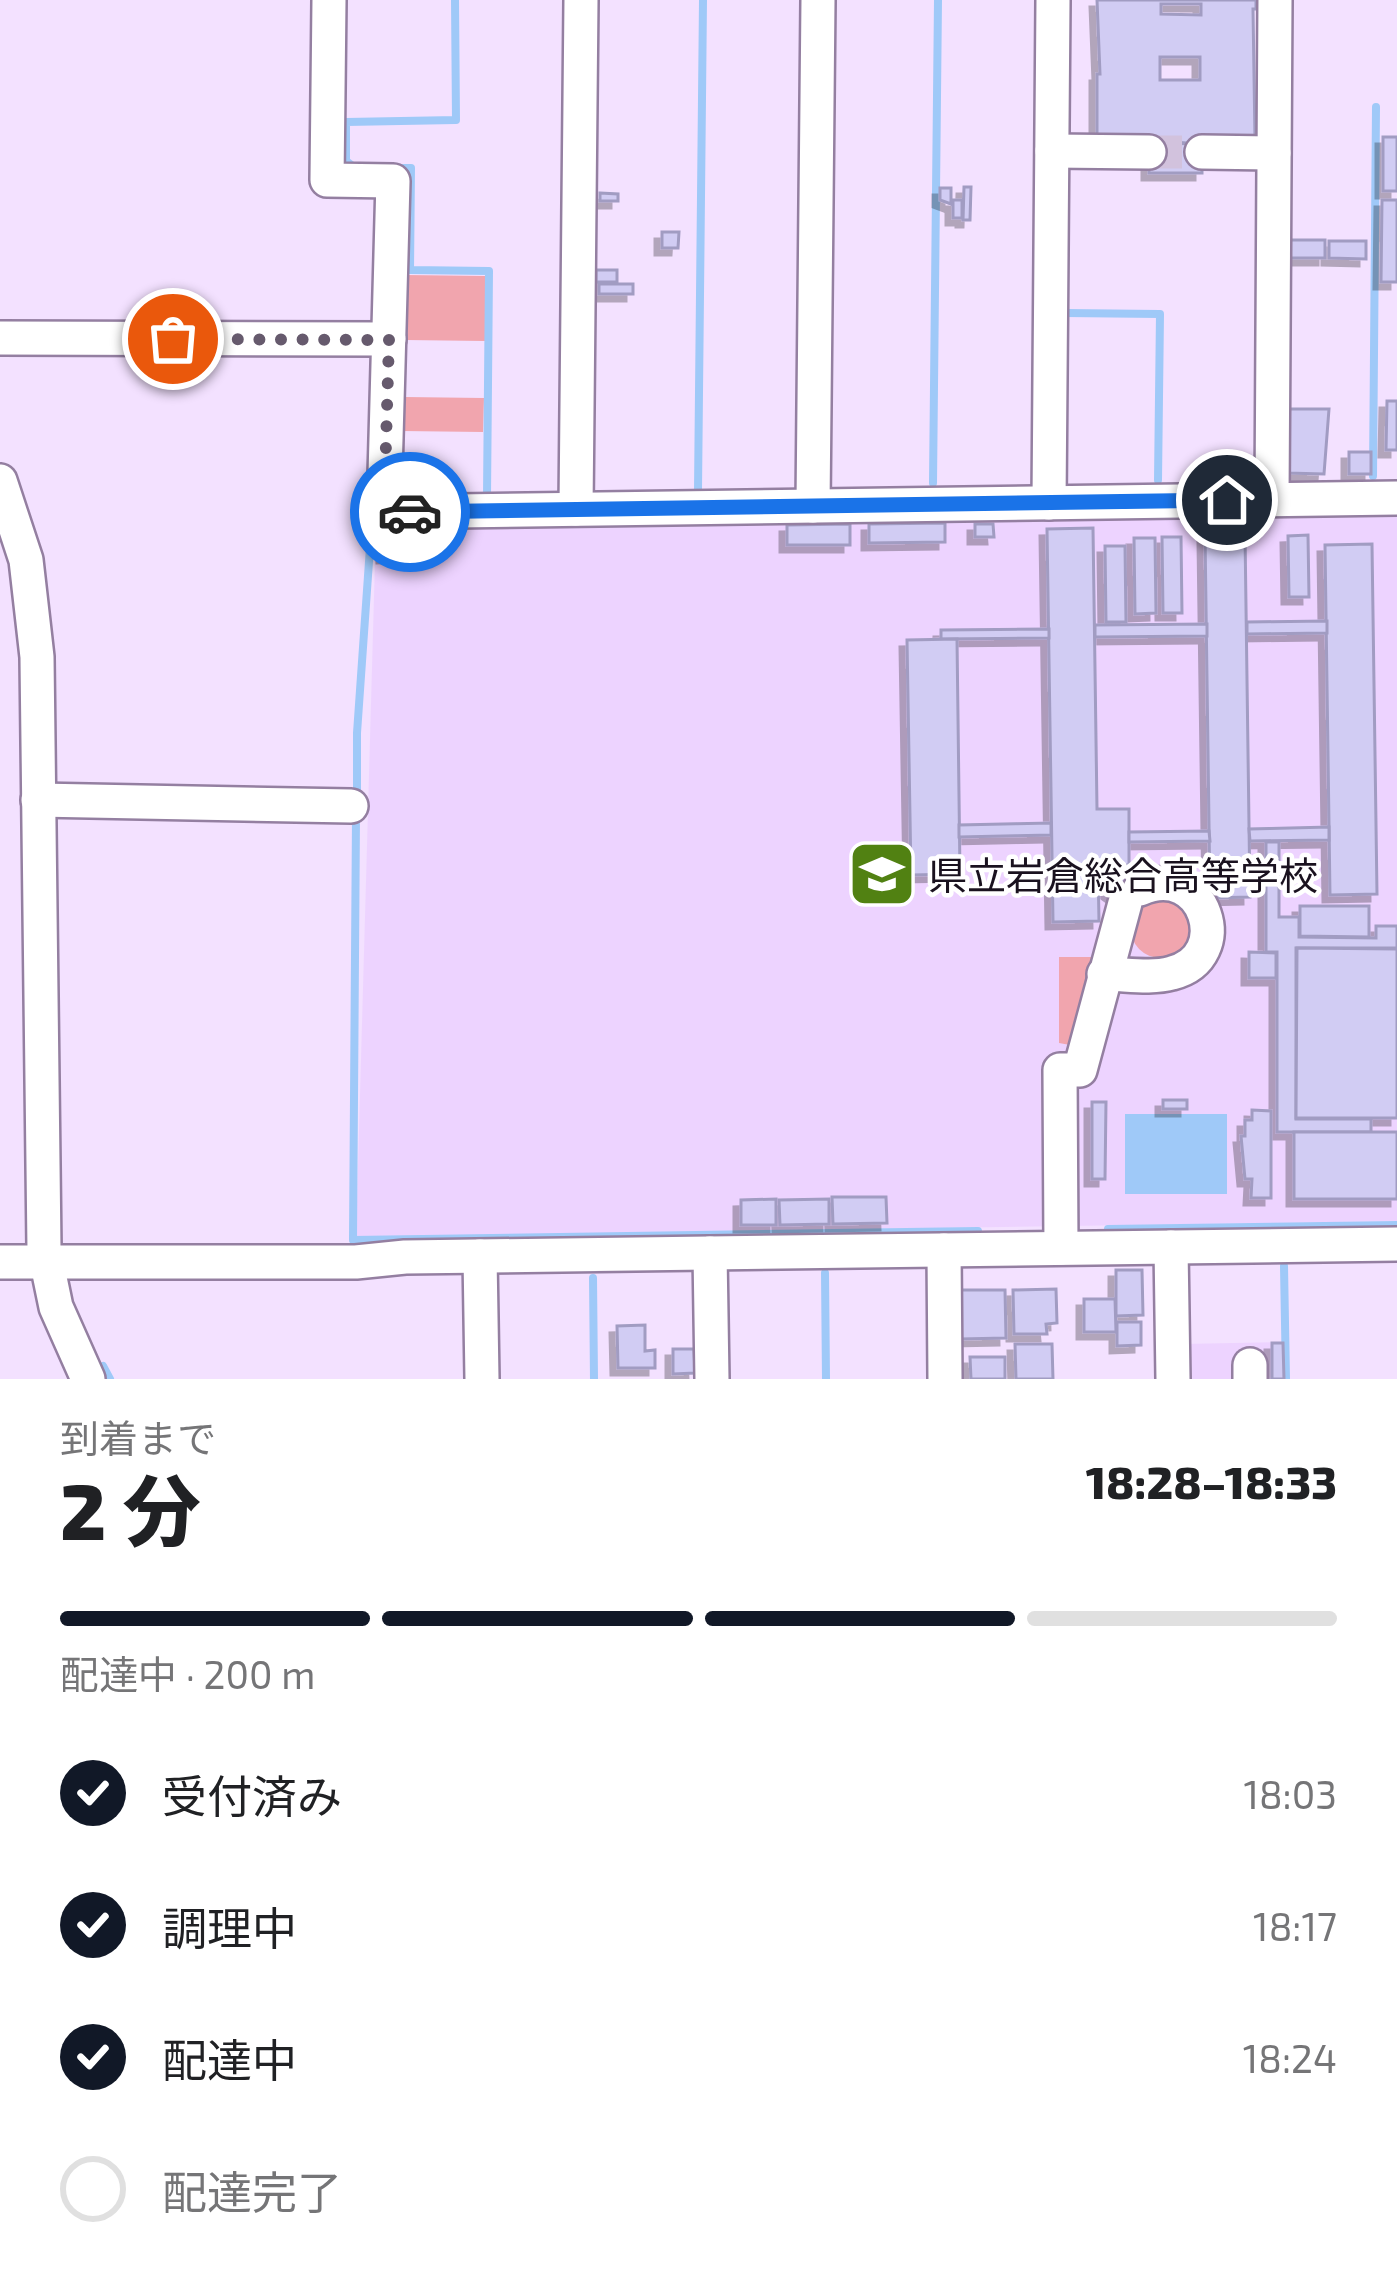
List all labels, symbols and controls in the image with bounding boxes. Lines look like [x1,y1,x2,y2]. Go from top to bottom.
pin [122,288,224,390]
icon: bag [140,306,206,372]
pin [1176,449,1278,551]
courier [350,452,470,572]
icon: home [1194,467,1260,533]
icon: car [377,479,443,545]
school or university icon: 県立岩倉総合高等学校 [847,839,917,909]
place label: 県立岩倉総合高等学校 [928,851,1318,898]
text: 到着まで [60,1414,216,1461]
text: 18:28–18:33 [1086,1454,1337,1508]
text: 2 分 [60,1462,201,1556]
text: 配達中 · 200 m [60,1650,315,1697]
icon: check [60,1760,126,1826]
text: 受付済み [162,1768,342,1822]
text: 18:03 [1243,1770,1337,1817]
icon: check [60,1892,126,1958]
text: 調理中 [162,1900,297,1954]
text: 18:17 [1253,1902,1337,1949]
icon: check [60,2024,126,2090]
text: 配達中 [162,2032,297,2086]
text: 18:24 [1243,2034,1337,2081]
text: 配達完了 [162,2164,342,2218]

